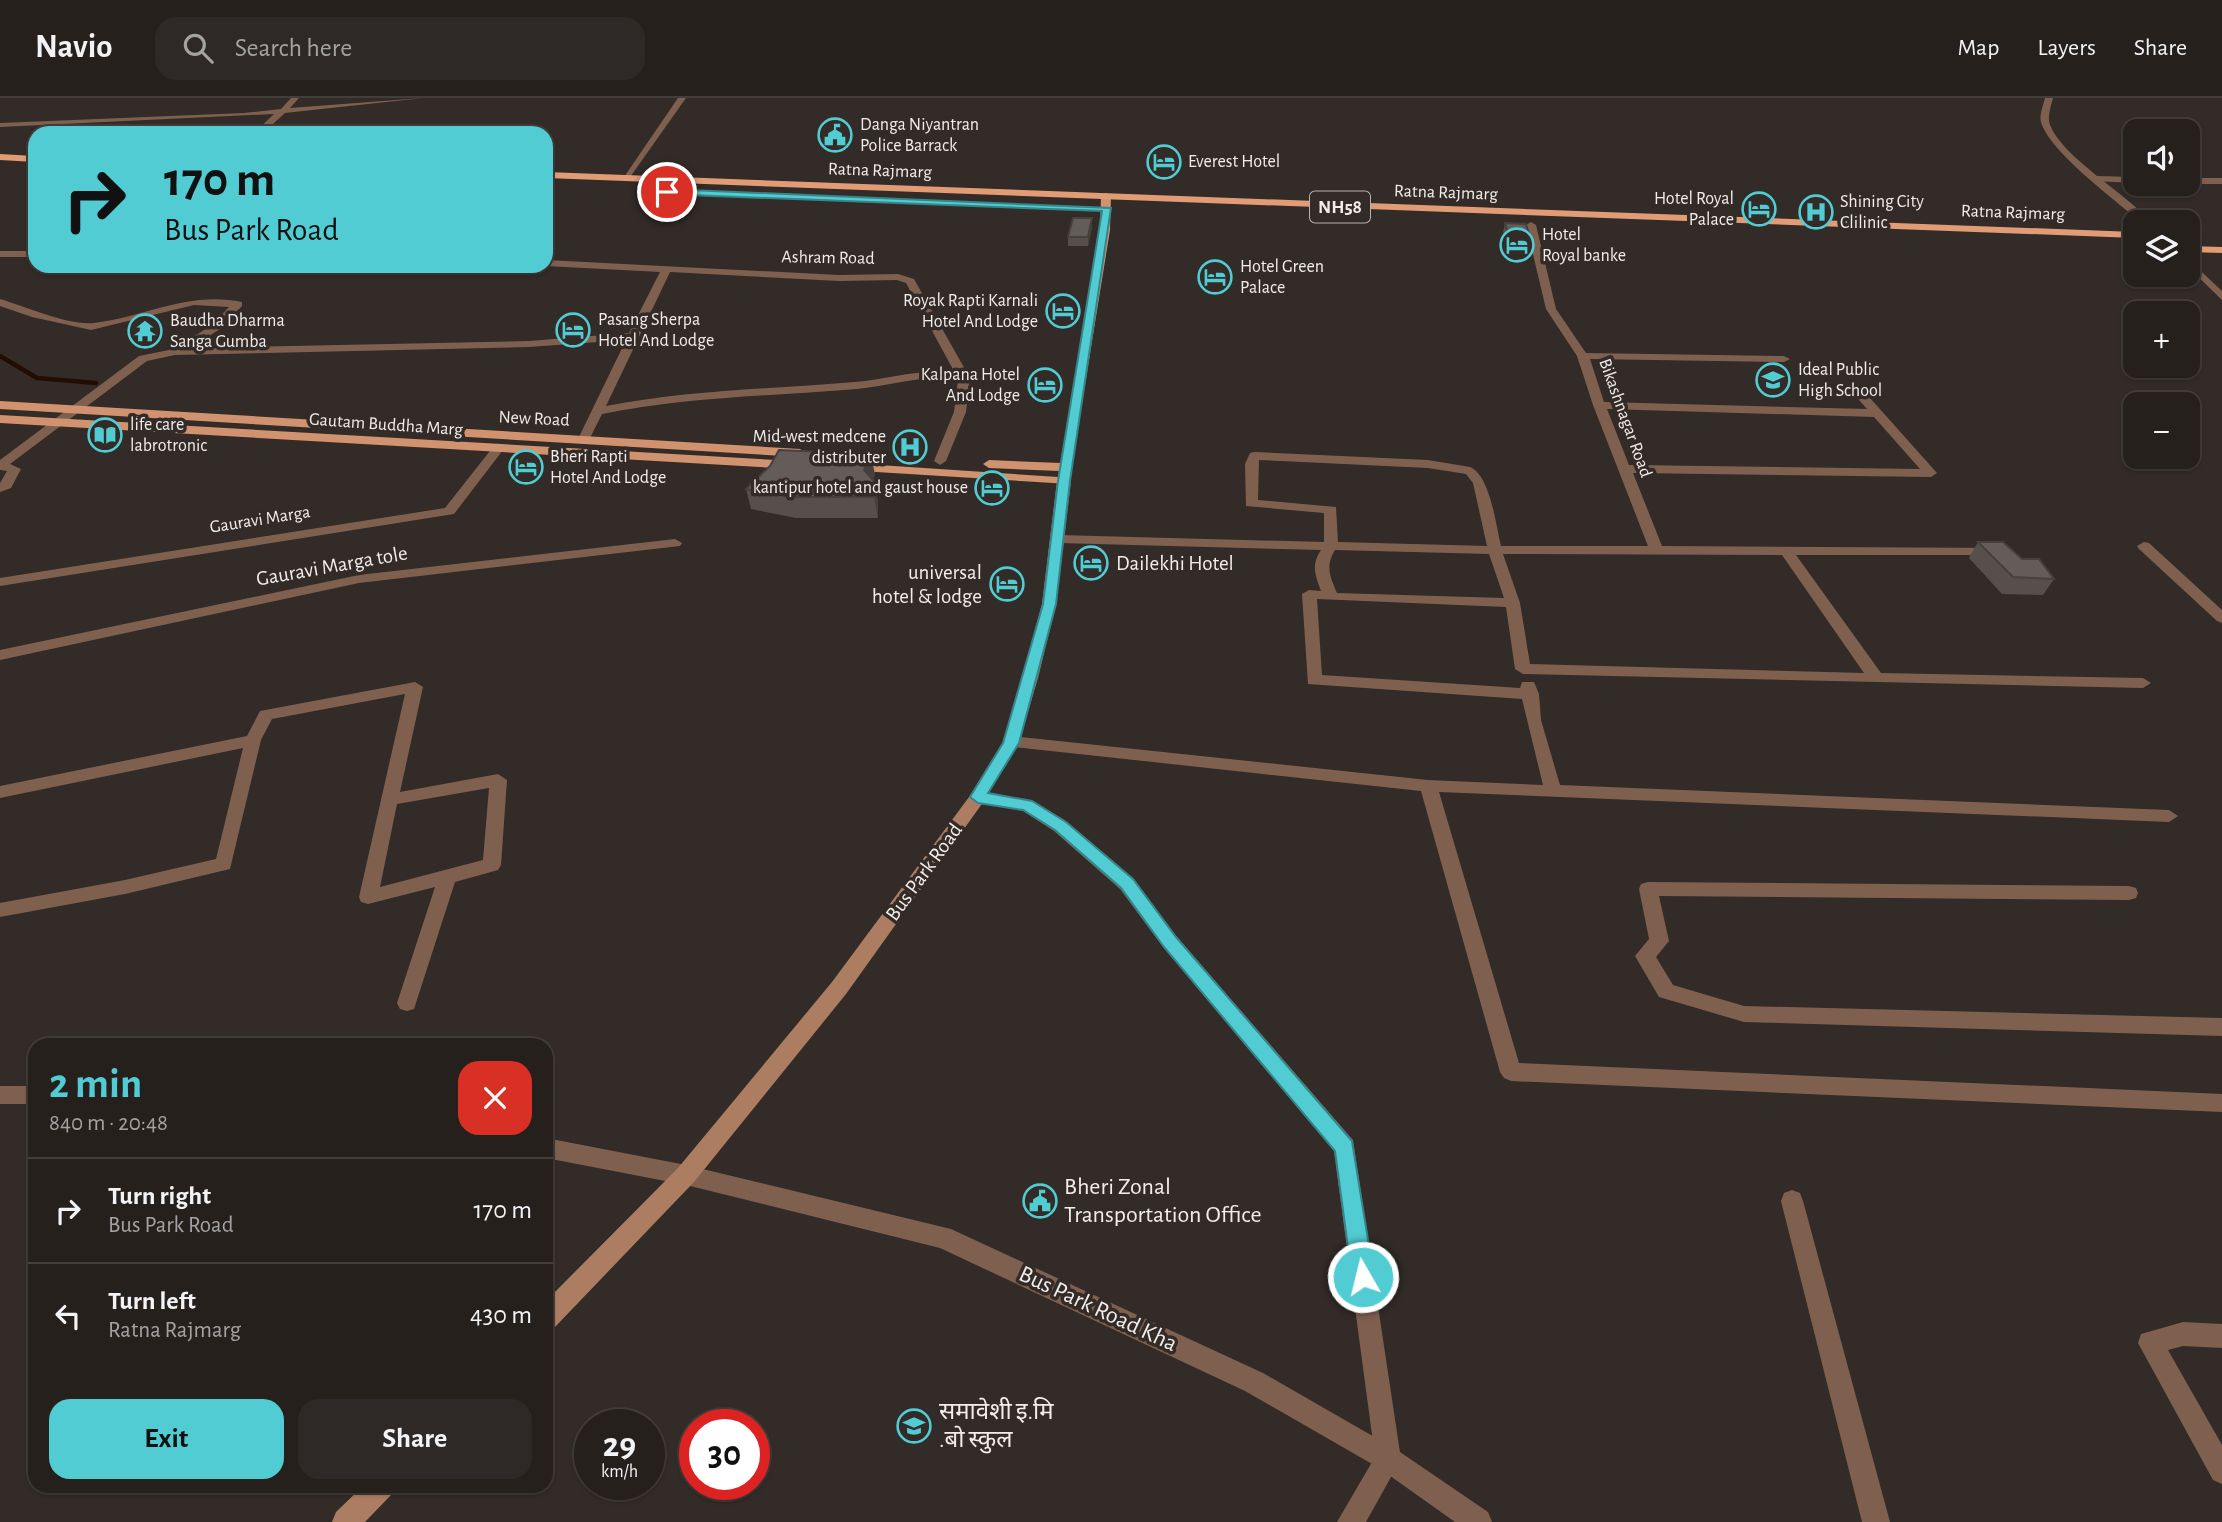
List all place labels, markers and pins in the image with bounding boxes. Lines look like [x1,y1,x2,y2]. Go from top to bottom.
public building icon: Danga Niyantran Police Barrack [816,116,854,154]
place label: Danga Niyantran Police Barrack [860,116,979,155]
hotel icon: Everest Hotel [1145,143,1183,181]
place label: Everest Hotel [1188,153,1280,171]
pin [637,162,697,222]
place label: Hotel Royal Palace [1654,190,1734,229]
hotel icon: Hotel Royal Palace [1740,190,1778,228]
hospital icon: Shining City Clilinic [1797,193,1835,231]
place label: Shining City Clilinic [1840,193,1924,232]
hotel icon: Hotel Royal banke [1498,226,1536,264]
place label: Hotel Royal banke [1542,226,1626,265]
hotel icon: Hotel Green Palace [1196,258,1234,296]
place label: Hotel Green Palace [1240,258,1324,297]
place label: Royak Rapti Karnali Hotel And Lodge [903,292,1038,331]
hotel icon: Royak Rapti Karnali Hotel And Lodge [1044,292,1082,330]
hotel icon: Pasang Sherpa Hotel And Lodge [554,311,592,349]
place label: Pasang Sherpa Hotel And Lodge [598,311,714,350]
temple icon: Baudha Dharma Sanga Gumba [126,312,164,350]
place label: Baudha Dharma Sanga Gumba [170,312,285,351]
school or university icon: Ideal Public High School [1754,361,1792,399]
place label: Ideal Public High School [1798,361,1882,400]
place label: Kalpana Hotel And Lodge [921,366,1020,405]
hotel icon: Kalpana Hotel And Lodge [1026,366,1064,404]
library icon: life care labrotronic [86,416,124,454]
place label: life care labrotronic [130,416,207,455]
place label: Mid-west medcene distributer [753,428,886,467]
hospital icon: Mid-west medcene distributer [891,428,929,466]
hotel icon: Bheri Rapti Hotel And Lodge [507,448,545,486]
place label: Bheri Rapti Hotel And Lodge [550,448,666,487]
hotel icon: kantipur hotel and gaust house [973,469,1011,507]
place label: kantipur hotel and gaust house [753,479,968,497]
hotel icon: Dailekhi Hotel [1072,544,1110,582]
place label: Dailekhi Hotel [1116,553,1234,574]
place label: universal hotel & lodge [872,562,982,607]
hotel icon: universal hotel & lodge [988,565,1026,603]
place label: Bheri Zonal Transportation Office [1064,1175,1262,1227]
public building icon: Bheri Zonal Transportation Office [1021,1182,1059,1220]
place label: समावेशी इ.मि .बाे स्कुल [939,1397,1054,1454]
school or university icon: समावेशी इ.मि .बाे स्कुल [895,1407,933,1445]

